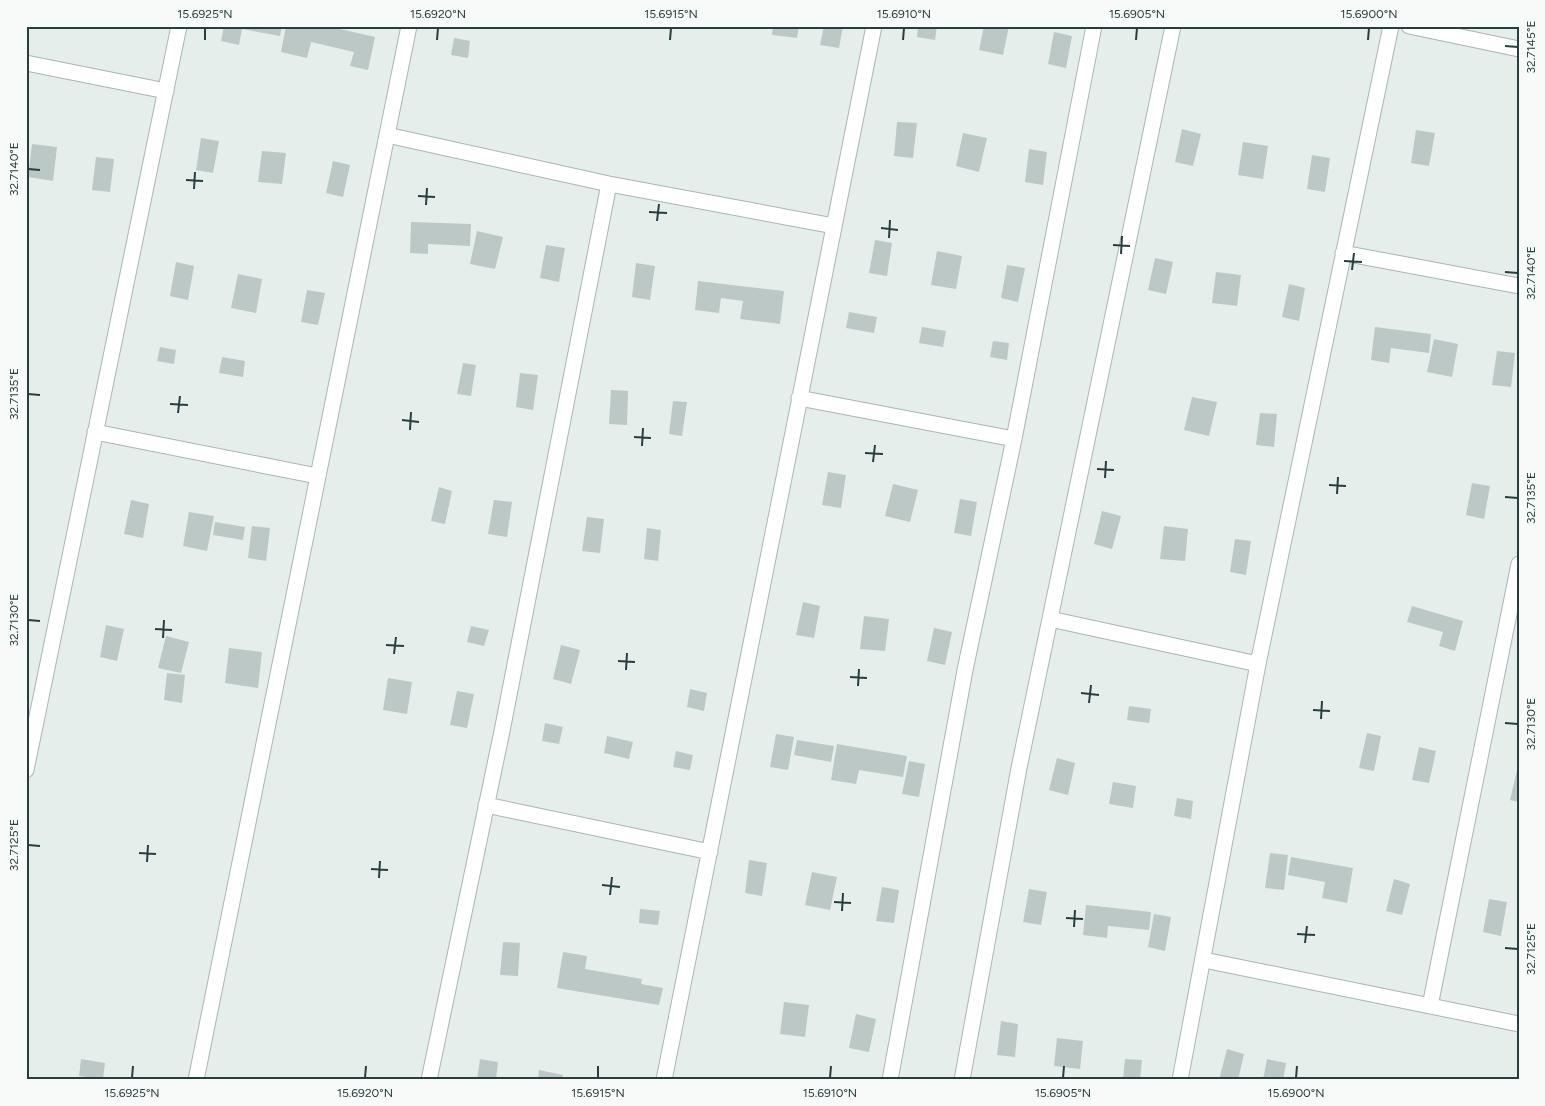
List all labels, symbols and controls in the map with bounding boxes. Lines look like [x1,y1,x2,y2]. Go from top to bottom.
text: 15.6925°N [177,7,233,21]
text: 15.6920°N [410,7,466,21]
text: 15.6915°N [644,7,698,21]
text: 15.6910°N [877,7,931,21]
text: 15.6905°N [1109,7,1165,21]
text: 15.6900°N [1340,7,1398,21]
text: 32.7145°E [1524,20,1538,74]
text: 32.7140°E [7,142,21,196]
text: 32.7140°E [1524,246,1538,300]
text: 32.7135°E [7,368,21,420]
text: 32.7135°E [1524,472,1538,524]
text: 32.7130°E [7,594,21,646]
text: 32.7130°E [1524,698,1538,750]
text: 32.7125°E [7,819,21,871]
text: 32.7125°E [1524,923,1538,975]
text: 15.6925°N [104,1086,160,1100]
text: 15.6920°N [337,1086,393,1100]
text: 15.6915°N [571,1086,625,1100]
text: 15.6910°N [803,1086,857,1100]
text: 15.6905°N [1035,1086,1091,1100]
text: 15.6900°N [1267,1086,1325,1100]

